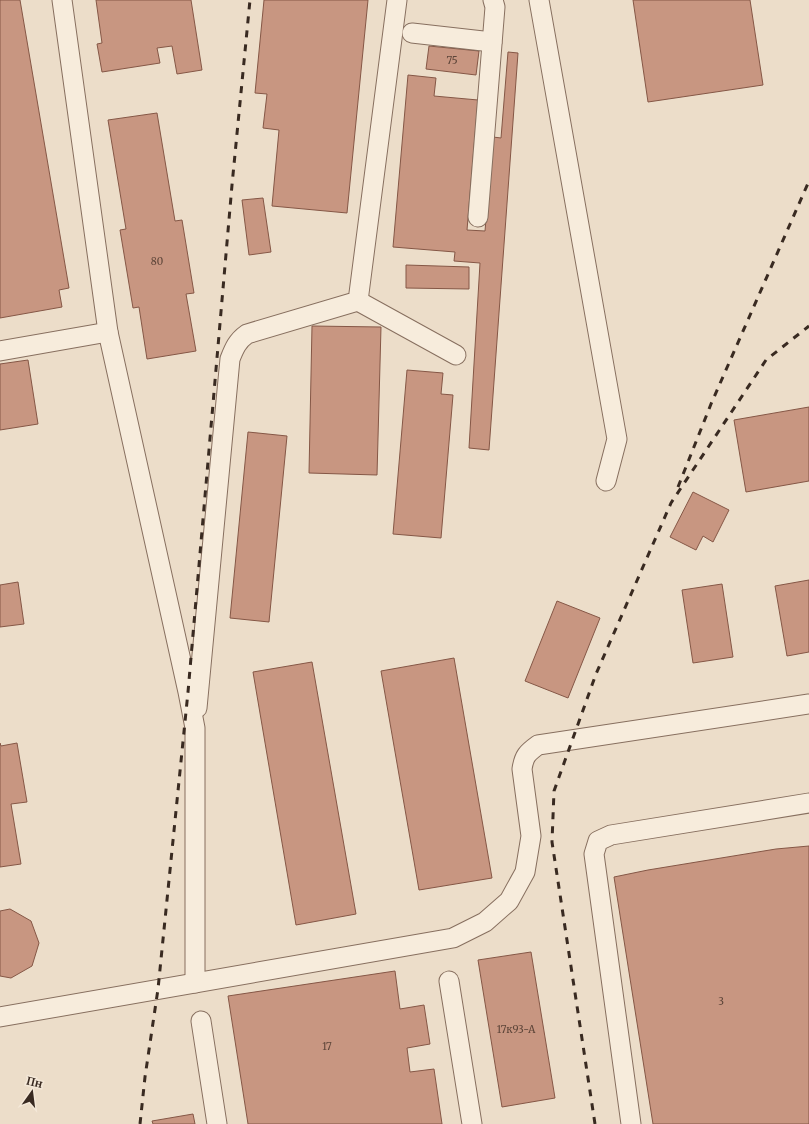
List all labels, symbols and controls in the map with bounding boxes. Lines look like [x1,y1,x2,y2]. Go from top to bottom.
house number: 75 [446,54,458,67]
house number: 80 [151,255,163,268]
house number: 3 [718,995,724,1008]
house number: 17к93-А [497,1023,536,1036]
house number: 17 [322,1040,332,1053]
north arrow [12,1072,52,1112]
text: Пн [25,1074,44,1091]

